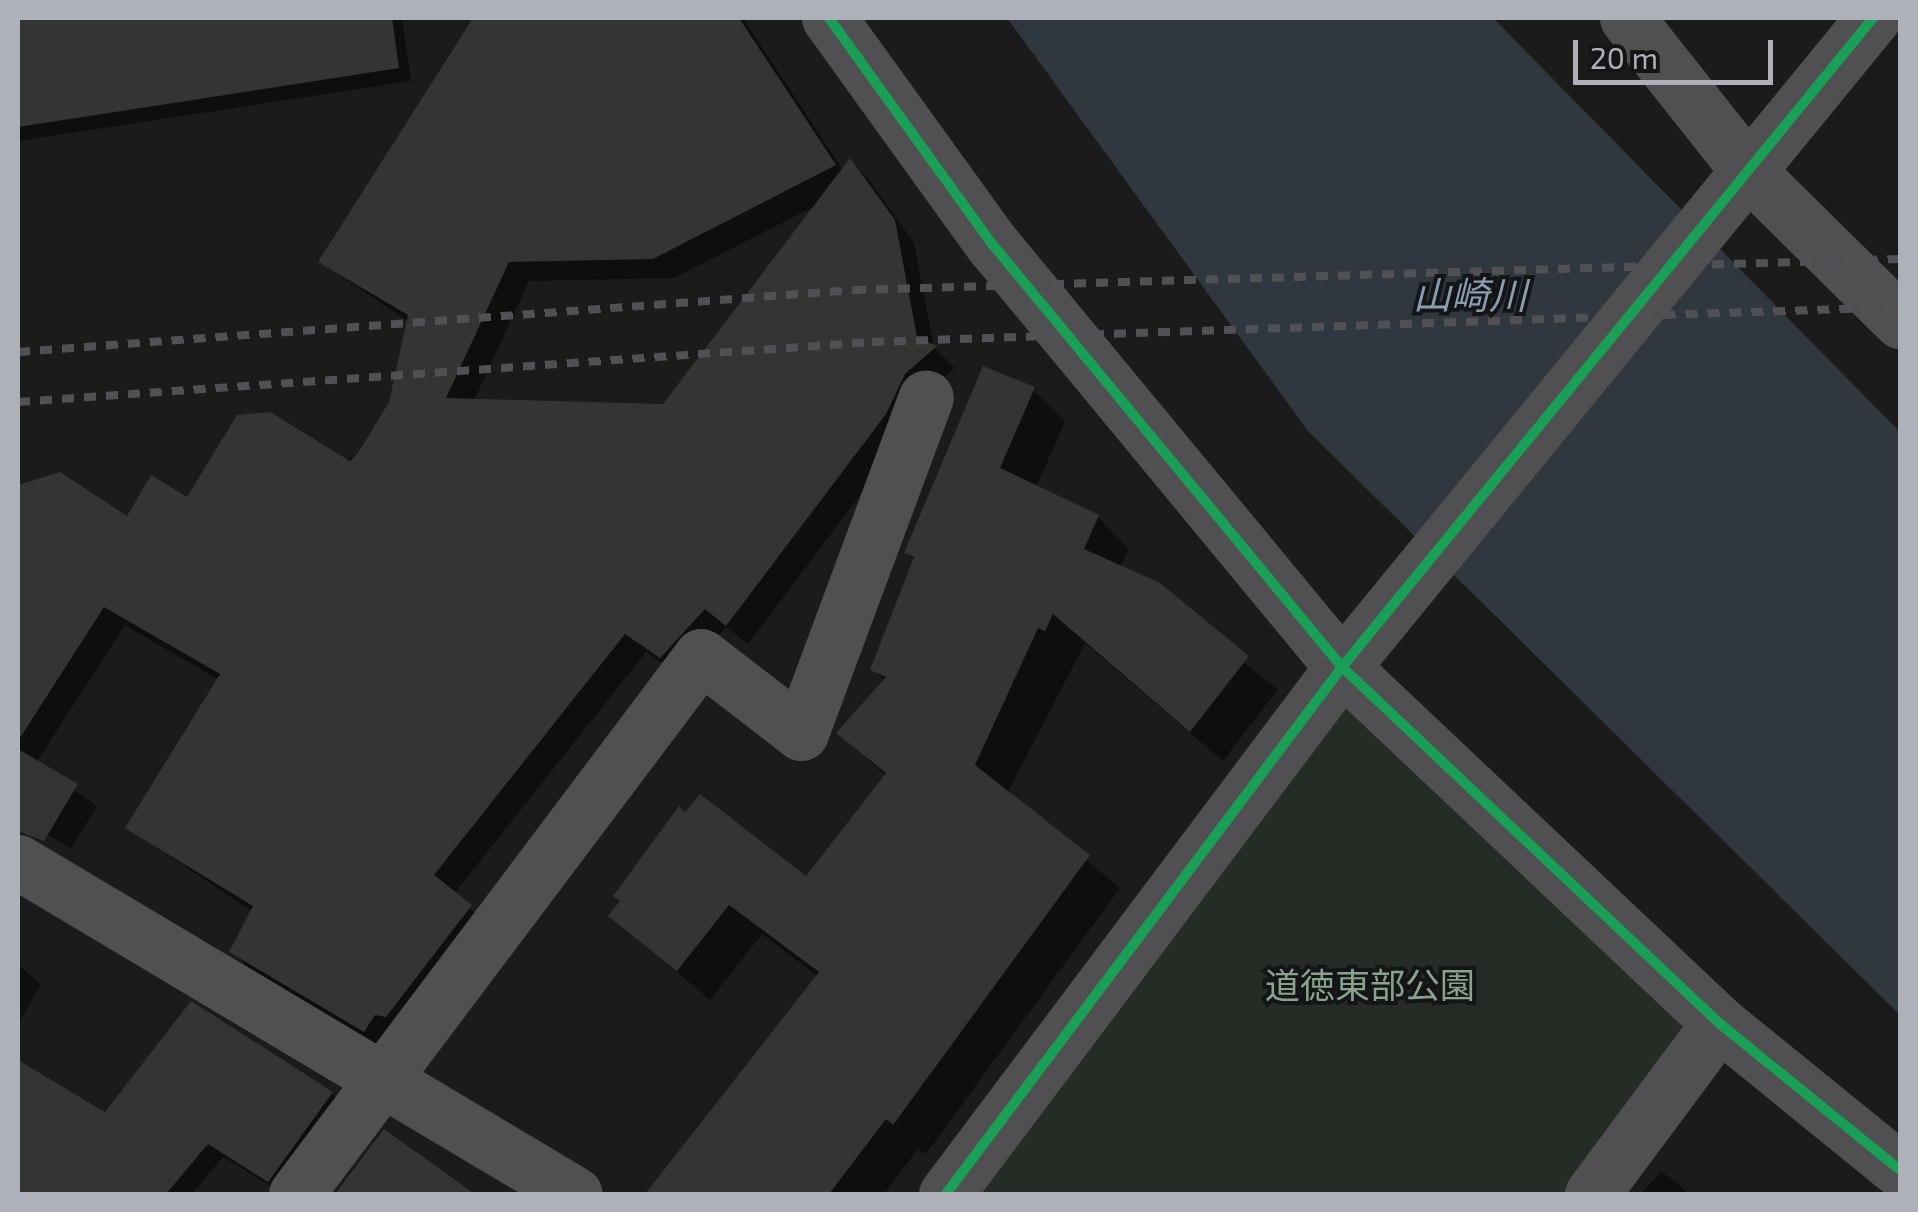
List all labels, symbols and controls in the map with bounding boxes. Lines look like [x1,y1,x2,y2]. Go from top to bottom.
scale bar [1578,20,1778,82]
text: 20 m [1590,39,1658,75]
water label: 山崎川 [1413,272,1527,318]
park label: 道徳東部公園 [1265,963,1475,1005]

